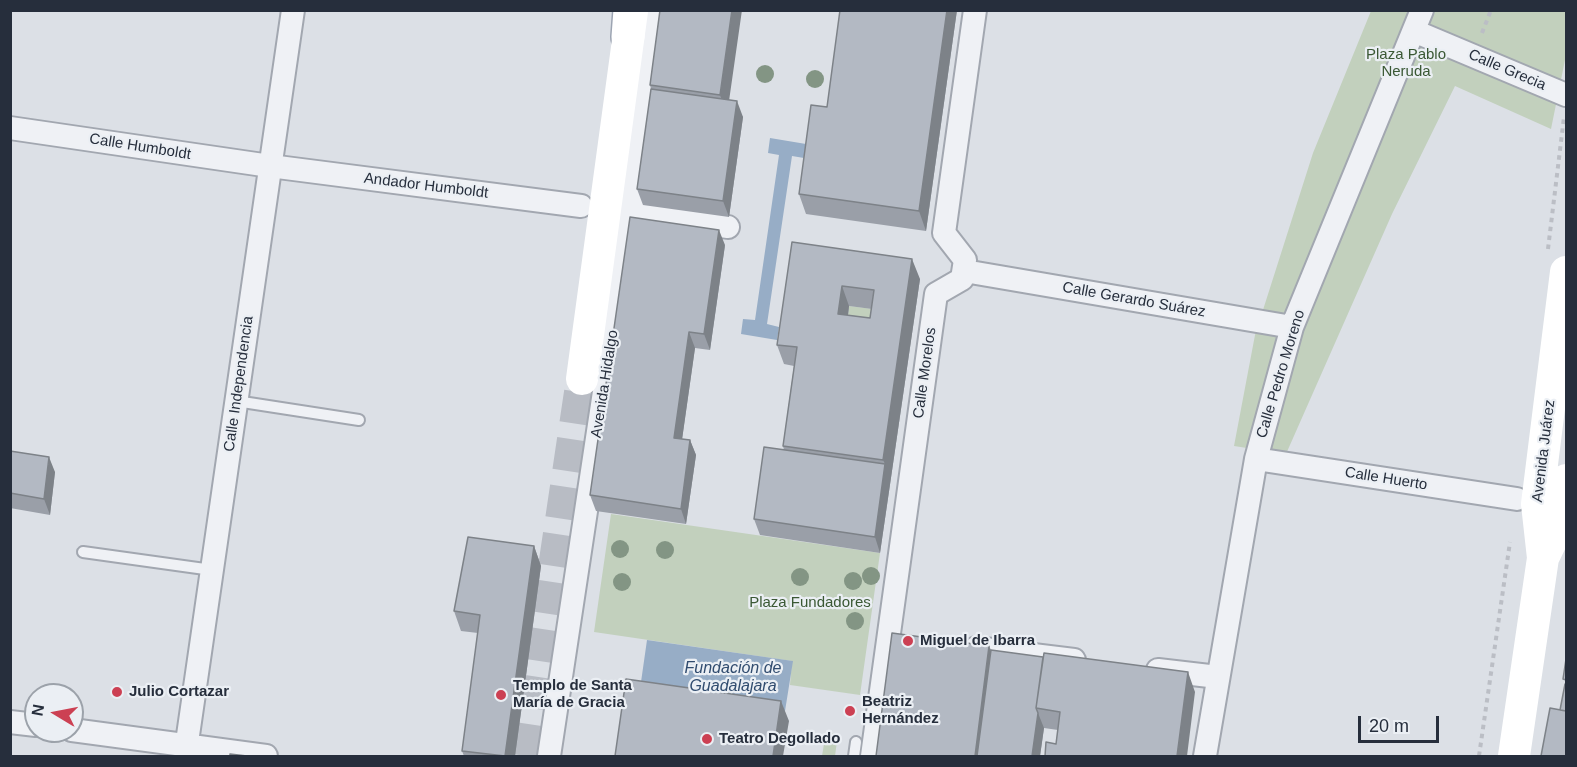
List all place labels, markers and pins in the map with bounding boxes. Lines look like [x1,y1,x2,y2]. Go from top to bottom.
place label: Miguel de Ibarra [920,632,1035,650]
marker: Miguel de Ibarra [901,634,915,648]
place label: Templo de Santa María de Gracia [513,677,632,712]
place label: Julio Cortazar [129,683,229,701]
marker: Julio Cortazar [110,685,124,699]
marker: Templo de Santa María de Gracia [494,688,508,702]
place label: Beatriz Hernández [862,693,939,728]
marker: Beatriz Hernández [843,704,857,718]
place label: Teatro Degollado [719,730,840,748]
marker: Teatro Degollado [700,732,714,746]

